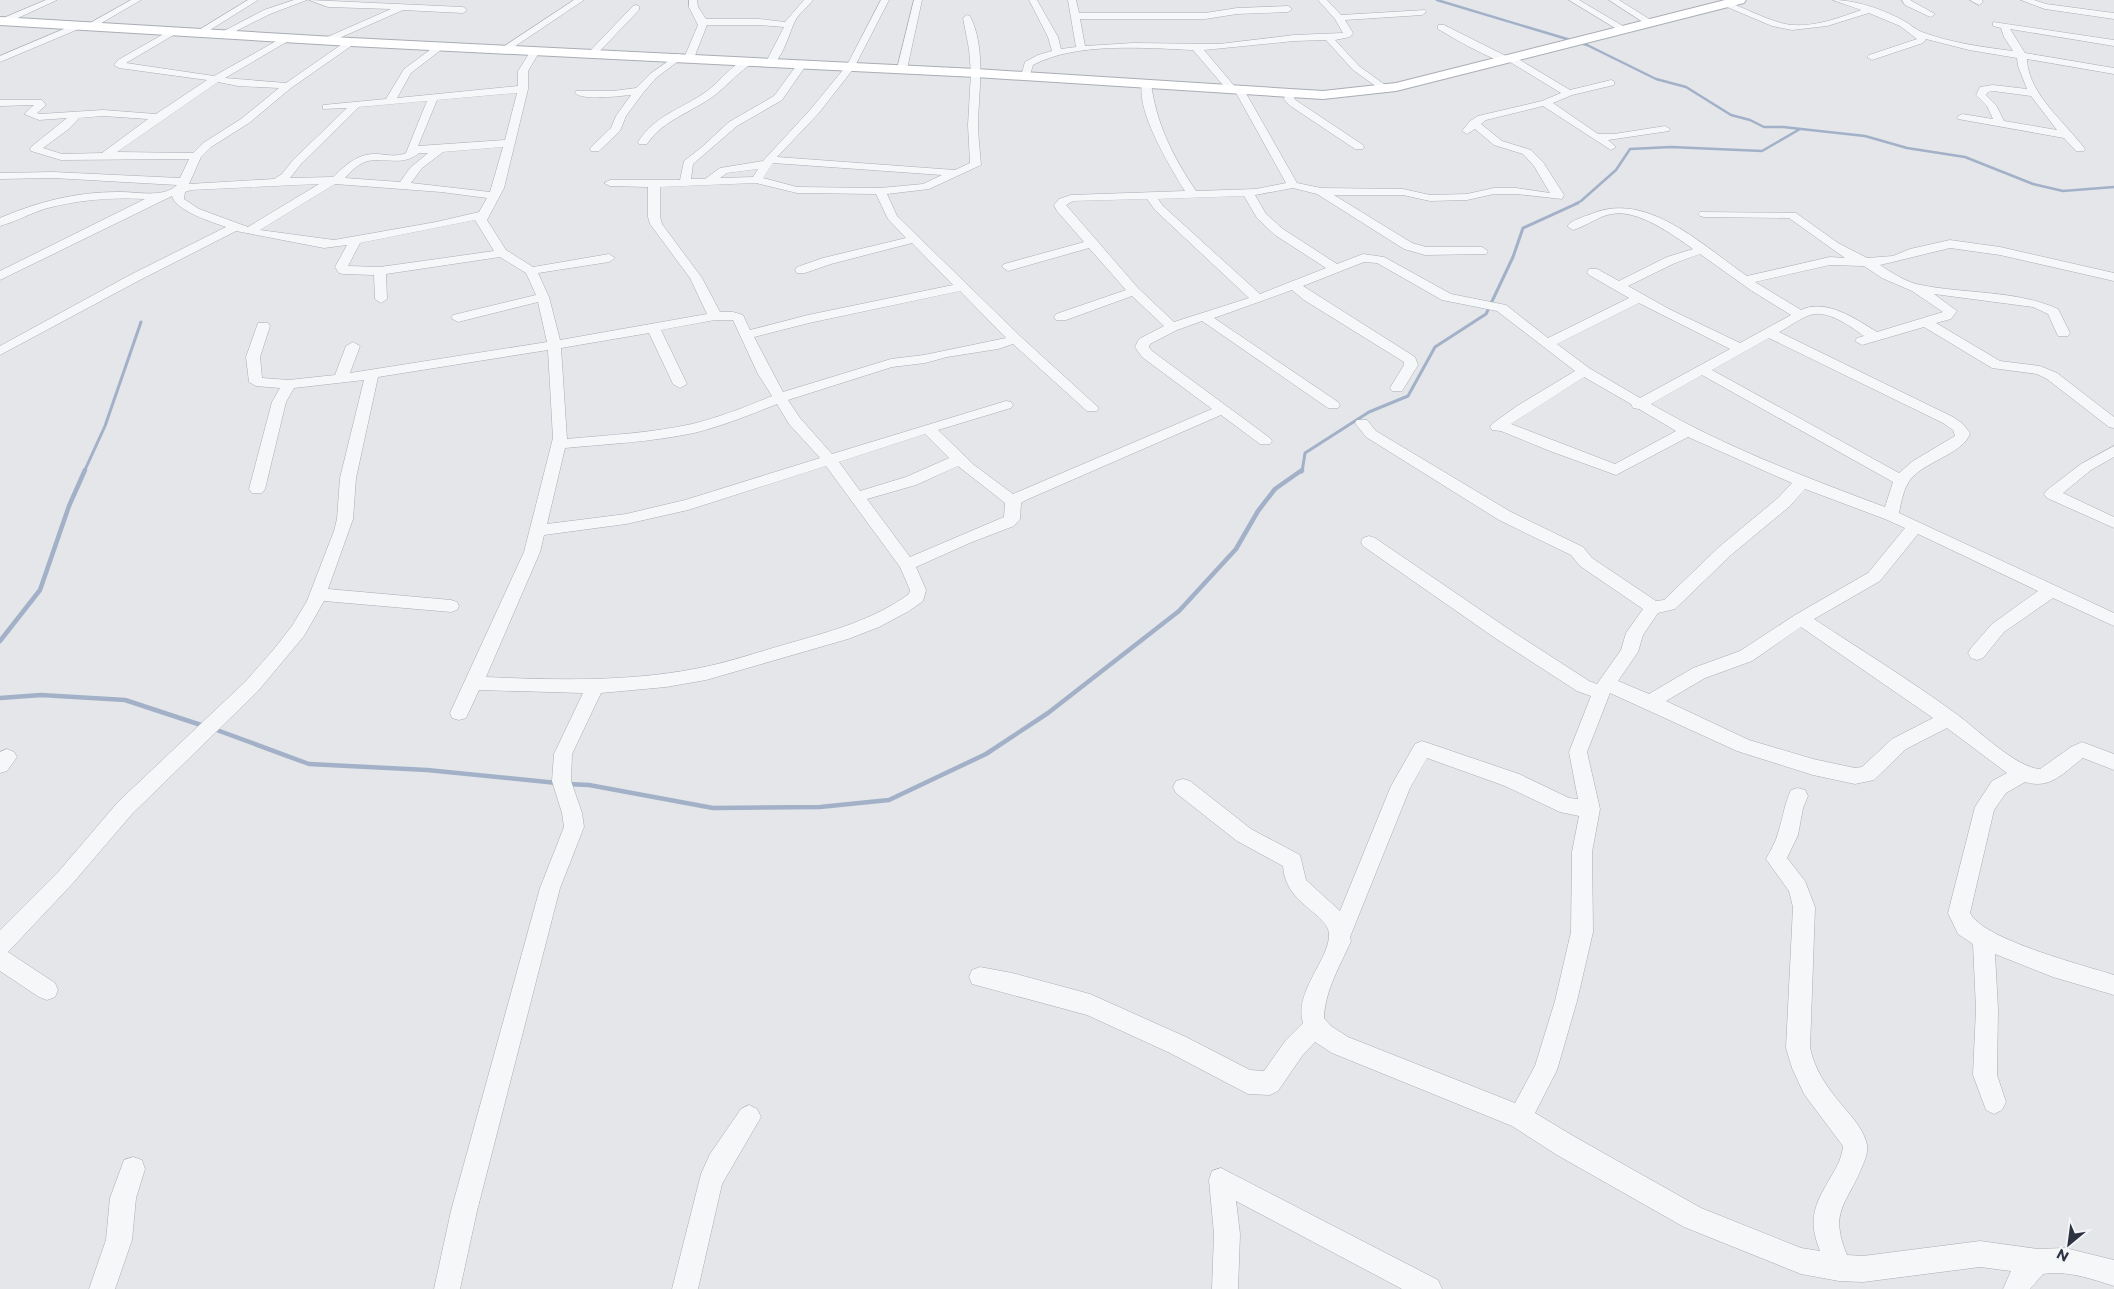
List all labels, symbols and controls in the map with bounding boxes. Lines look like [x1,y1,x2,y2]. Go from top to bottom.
north arrow [2044,1219,2094,1269]
text: N [2053,1245,2072,1266]

